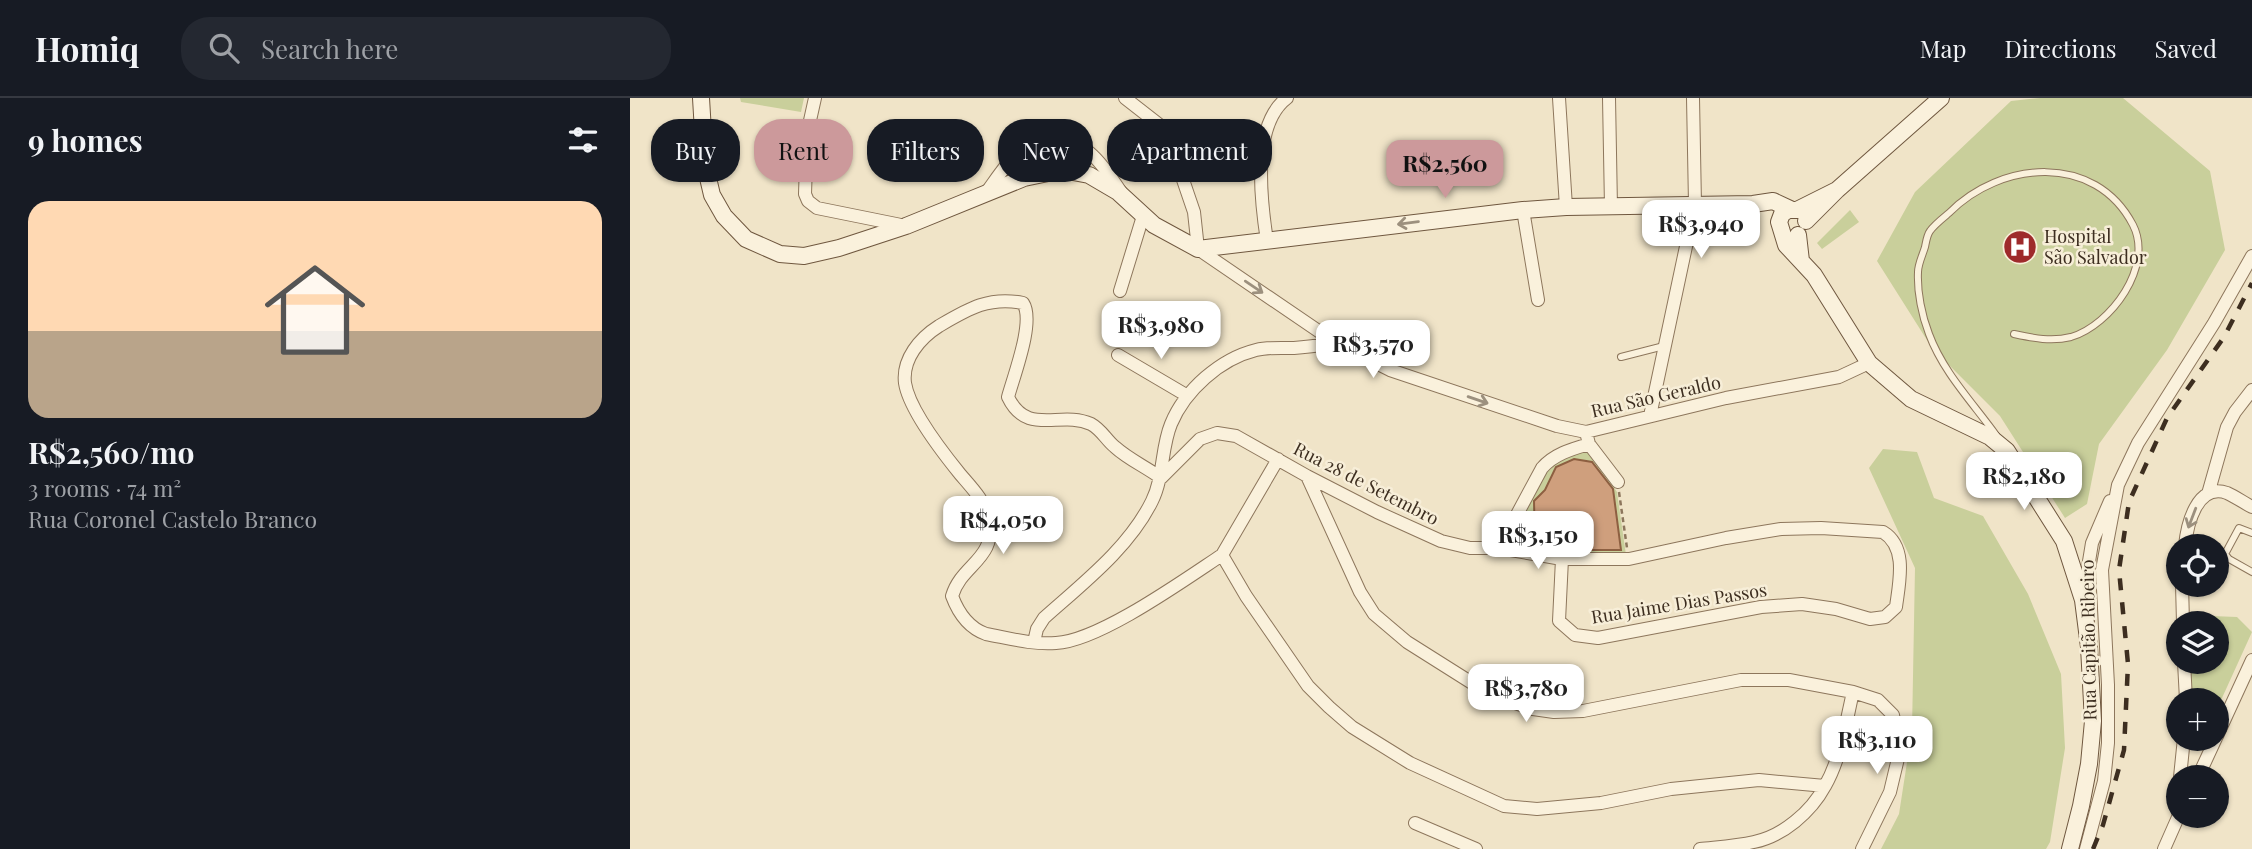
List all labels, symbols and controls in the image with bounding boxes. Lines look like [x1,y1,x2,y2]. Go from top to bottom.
search box [181,17,671,80]
text: Homiq [35,26,139,70]
icon: search [205,29,243,67]
text: Search here [261,31,398,66]
text: Map [1920,32,1966,64]
text: Directions [2004,32,2117,64]
text: Saved [2155,32,2217,64]
chip: Buy [651,119,740,182]
chip: Rent [754,119,853,182]
chip: Filters [867,119,984,182]
chip: New [998,119,1093,182]
chip: Apartment [1107,119,1272,182]
text: 9 homes [28,120,143,160]
icon: filters [564,121,602,159]
pin: R$2,560 [1380,140,1510,200]
text: R$2,560 [1402,147,1488,178]
pin: R$3,940 [1636,200,1766,260]
text: R$3,940 [1658,207,1744,238]
one-way arrow [1397,217,1419,230]
place label: Hospital São Salvador [2044,224,2147,269]
hospital icon: Hospital São Salvador [2001,228,2039,266]
icon: home [252,247,378,373]
one-way arrow [1244,280,1263,294]
pin: R$3,980 [1096,302,1226,361]
text: R$3,980 [1118,308,1204,339]
pin: R$3,570 [1308,320,1438,380]
text: R$3,570 [1332,327,1414,358]
street label: Rua São Geraldo [1589,369,1723,423]
one-way arrow [1466,395,1488,407]
text: R$2,560/mo [28,432,194,472]
street label: Rua 28 de Setembro [1290,436,1443,530]
pin: R$2,180 [1959,452,2089,512]
text: R$2,180 [1982,459,2066,490]
text: 3 rooms · 74 m² [28,472,181,503]
pin: R$4,050 [938,496,1068,556]
text: Rua Coronel Castelo Branco [28,503,317,534]
text: R$4,050 [959,503,1047,534]
one-way arrow [2184,506,2197,528]
pin: R$3,150 [1473,512,1603,571]
text: R$3,150 [1498,518,1578,549]
map controls [2166,534,2229,828]
button: locate [2166,534,2229,597]
street label: Rua Capitão Ribeiro [2075,559,2101,721]
street label: Rua Jaime Dias Passos [1589,577,1769,629]
button: layers [2166,611,2229,674]
pin: R$3,780 [1461,664,1591,724]
text: R$3,780 [1484,671,1568,702]
button: + [2166,688,2229,751]
pin: R$3,110 [1812,716,1942,776]
text: R$3,110 [1838,723,1916,754]
button: − [2166,765,2229,828]

